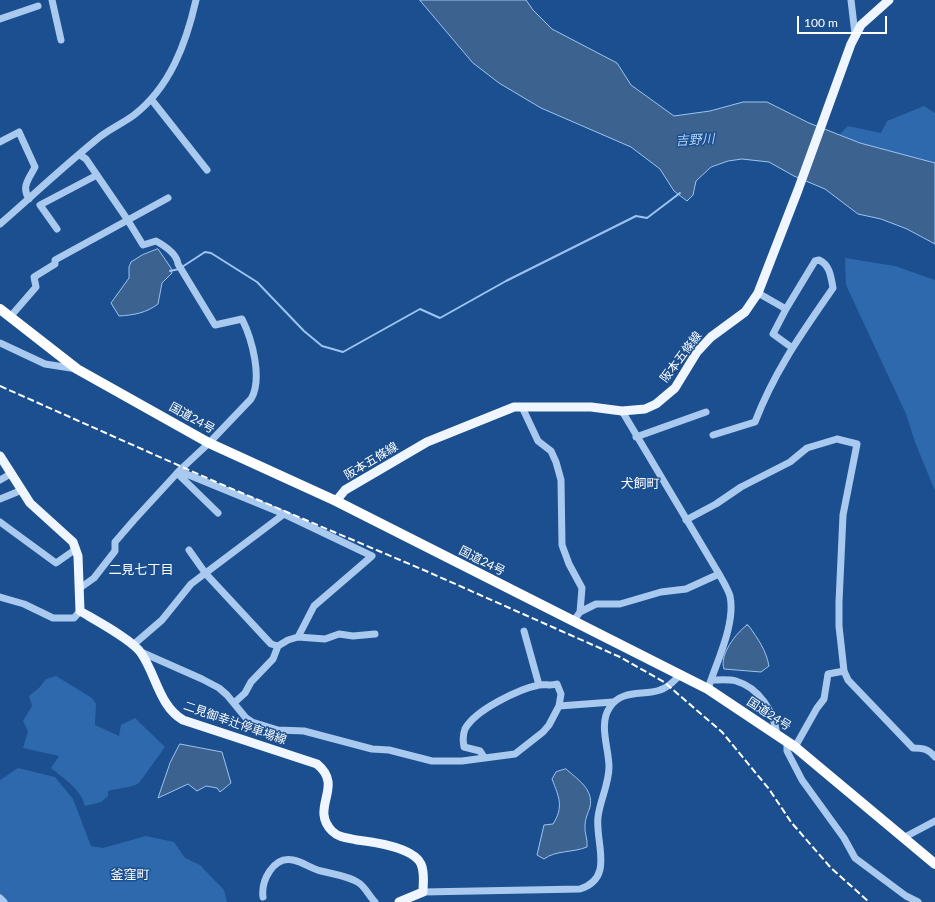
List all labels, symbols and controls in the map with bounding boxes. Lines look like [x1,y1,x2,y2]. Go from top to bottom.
scale bar [799,8,889,34]
text: 100 m [804,15,838,30]
water label: 吉野川 [675,131,715,149]
street label: 阪本五條線 [657,329,705,385]
street label: 国道24号 [167,400,217,436]
street label: 阪本五條線 [342,439,400,483]
district label: 犬飼町 [621,476,659,492]
street label: 国道24号 [456,543,508,579]
district label: 二見七丁目 [109,562,173,578]
street label: 国道24号 [744,694,794,734]
street label: 二見御幸辻停車場線 [182,699,288,747]
district label: 釜窪町 [111,867,149,883]

